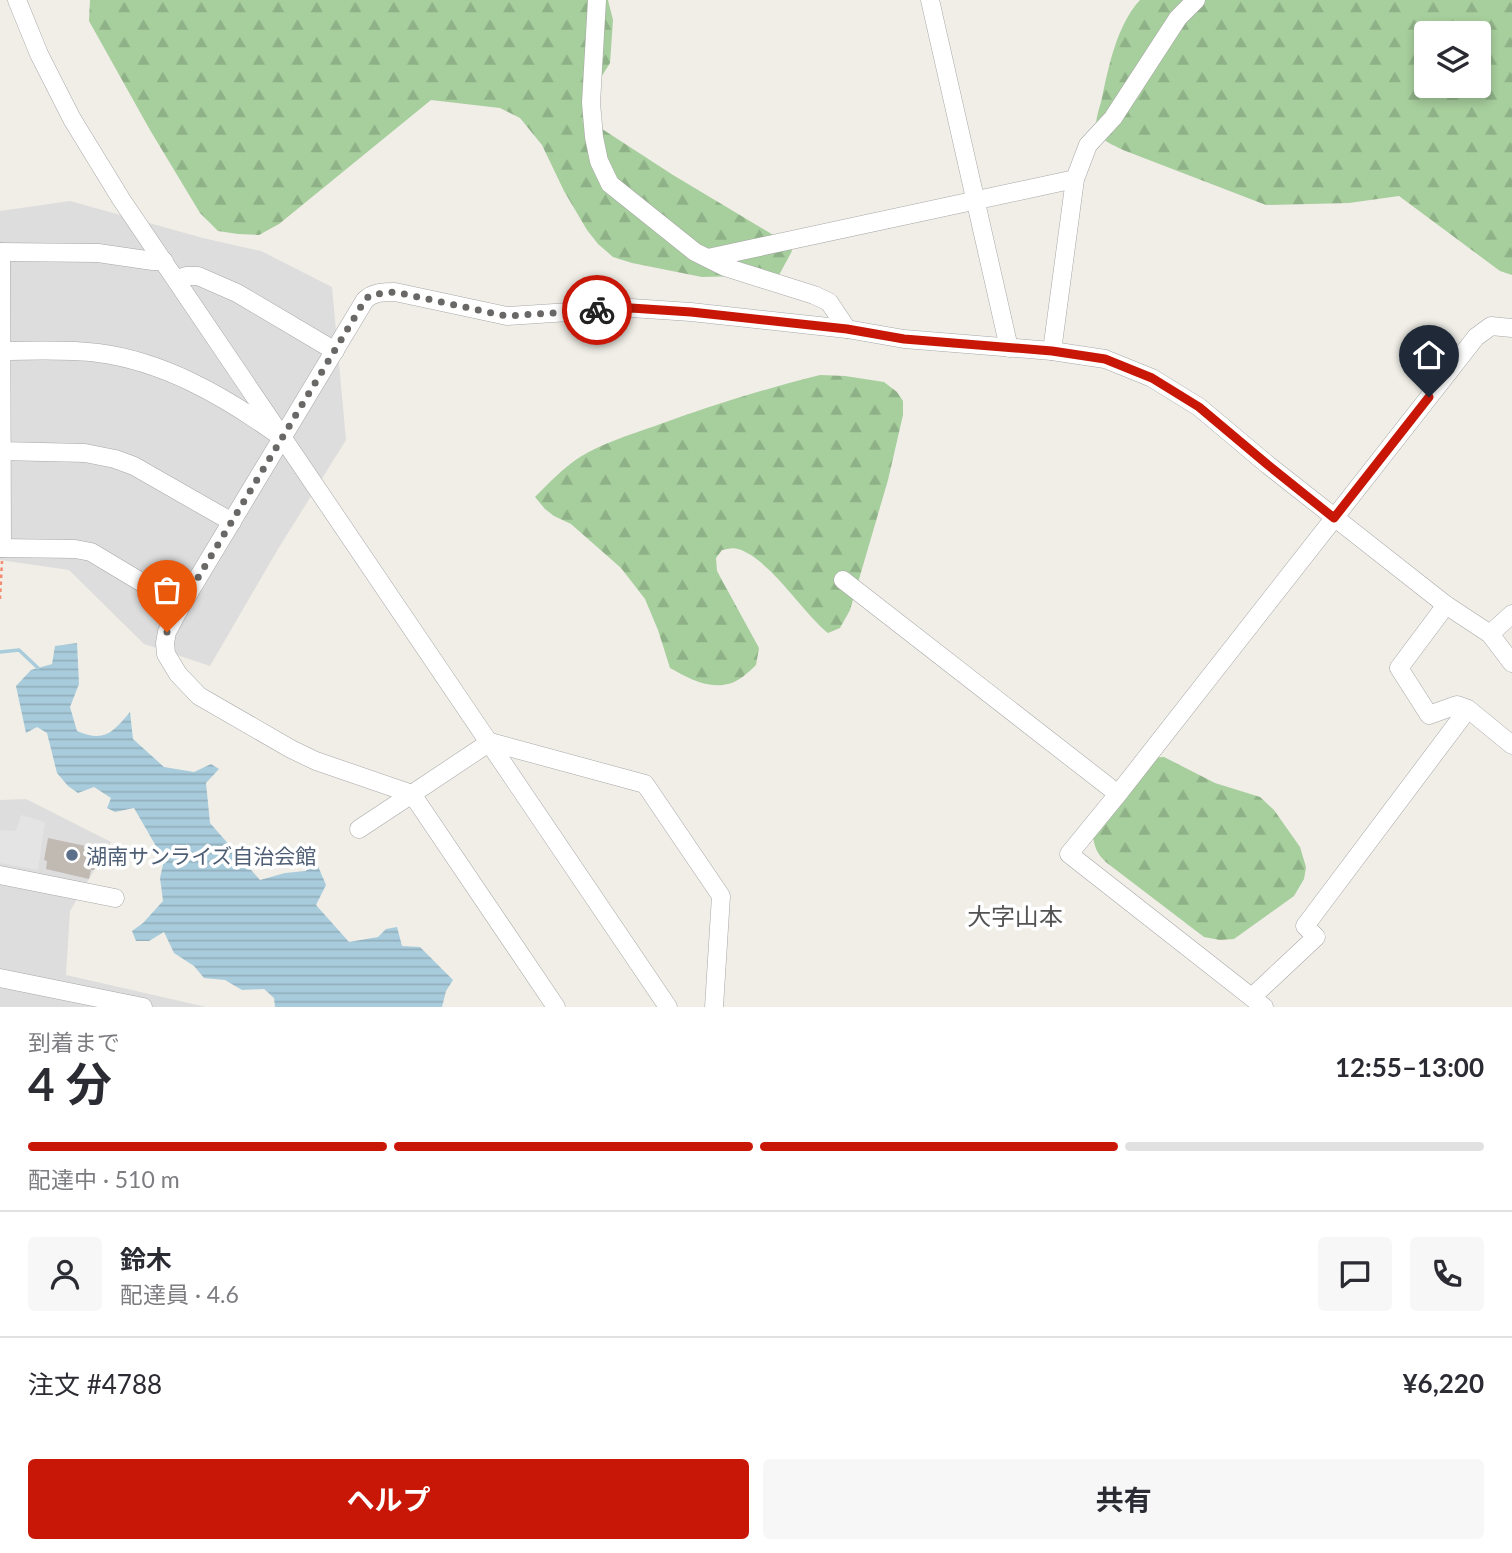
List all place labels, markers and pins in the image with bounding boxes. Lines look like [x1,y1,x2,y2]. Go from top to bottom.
pin [1399,325,1459,397]
pin [137,560,197,632]
place label: 湖南サンライズ自治会館 [86,843,316,868]
marker: 湖南サンライズ自治会館 [64,847,80,863]

